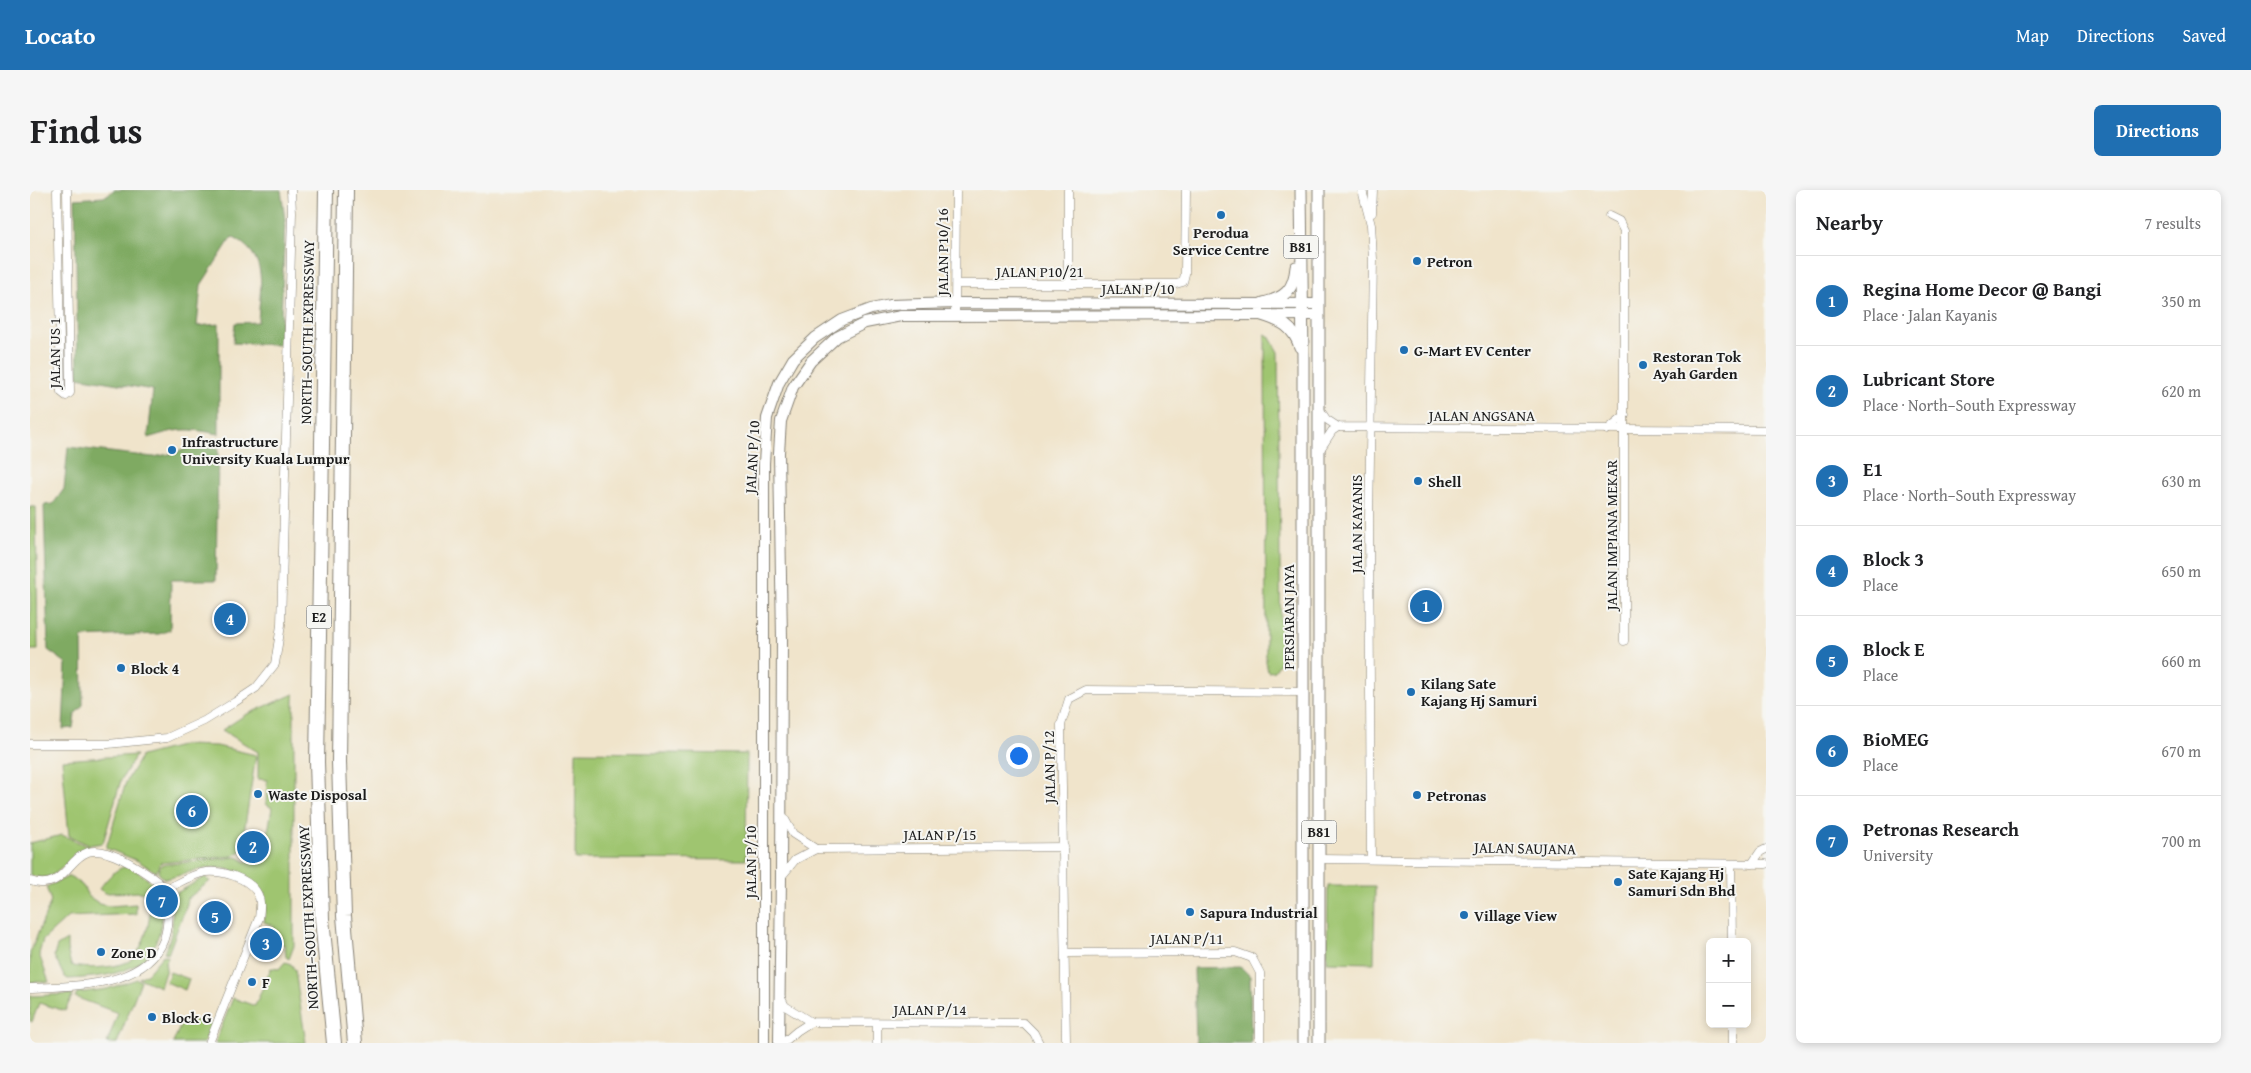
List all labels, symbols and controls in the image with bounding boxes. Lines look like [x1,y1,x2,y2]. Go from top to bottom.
text: Locato [25,18,96,53]
text: Map [2016,22,2049,49]
text: Directions [2077,22,2154,49]
text: Saved [2182,22,2226,49]
text: Find us [30,105,143,156]
button: Directions [2094,105,2221,156]
text: Nearby [1816,207,1883,238]
street label: JALAN P10/16 [932,208,953,298]
marker: Perodua Service Centre [1215,209,1227,221]
text: 7 results [2144,211,2201,235]
place label: Perodua Service Centre [1173,222,1269,260]
road number: B81 [1284,236,1318,258]
street label: NORTH–SOUTH EXPRESSWAY [295,239,319,425]
place label: Petron [1427,251,1472,272]
marker: Petron [1411,255,1423,267]
street label: JALAN P10/21 [994,261,1084,282]
text: Regina Home Decor @ Bangi [1863,275,2102,303]
street label: JALAN P/10 [1100,278,1174,299]
text: 1 [1828,289,1836,313]
text: 350 m [2161,289,2201,313]
text: Place · Jalan Kayanis [1863,303,1997,327]
street label: JALAN US 1 [44,317,65,391]
place label: G-Mart EV Center [1414,340,1531,361]
marker: G-Mart EV Center [1398,344,1410,356]
place label: Restoran Tok Ayah Garden [1653,346,1742,384]
marker: Restoran Tok Ayah Garden [1637,359,1649,371]
text: Lubricant Store [1863,365,1995,393]
text: 2 [1828,379,1836,403]
text: 620 m [2161,379,2201,403]
text: Place · North–South Expressway [1863,393,2076,417]
street label: JALAN ANGSANA [1427,405,1535,426]
street label: JALAN P/10 [740,420,764,496]
place label: Infrastructure University Kuala Lumpur [182,431,350,469]
marker: Infrastructure University Kuala Lumpur [166,444,178,456]
text: E1 [1863,455,1883,483]
street label: JALAN IMPIANA MEKAR [1601,459,1622,612]
text: 3 [1828,469,1836,493]
text: 630 m [2161,469,2201,493]
place label: Shell [1428,471,1462,492]
street label: JALAN KAYANIS [1346,475,1367,575]
marker: Shell [1412,475,1424,487]
text: Place · North–South Expressway [1863,483,2076,507]
text: Block 3 [1863,545,1924,573]
text: 4 [1828,559,1836,583]
text: 650 m [2161,559,2201,583]
street label: PERSIARAN JAYA [1278,564,1299,670]
text: Place [1863,573,1898,597]
pin: 1 [1410,587,1442,625]
pin: 4 [214,600,246,638]
road number: E2 [306,606,332,628]
text: Block E [1863,635,1924,663]
text: 5 [1828,649,1836,673]
text: 660 m [2161,649,2201,673]
place label: Block 4 [131,658,179,679]
marker: Block 4 [115,662,127,674]
text: Place [1863,663,1898,687]
place label: Kilang Sate Kajang Hj Samuri [1421,673,1537,711]
marker: Kilang Sate Kajang Hj Samuri [1405,686,1417,698]
text: BioMEG [1863,725,1929,753]
street label: JALAN P/12 [1038,730,1060,806]
text: 6 [1828,739,1836,763]
text: 670 m [2161,739,2201,763]
your location [1006,743,1032,769]
text: Place [1863,753,1898,777]
place label: Waste Disposal [268,784,367,805]
place label: Petronas [1427,785,1486,806]
marker: Waste Disposal [252,788,264,800]
marker: Petronas [1411,789,1423,801]
pin: 6 [176,792,208,830]
text: Petronas Research [1863,815,2019,843]
road number: B81 [1302,820,1336,844]
street label: NORTH–SOUTH EXPRESSWAY [293,824,323,1010]
street label: JALAN P/15 [902,824,976,845]
street label: JALAN P/10 [740,826,761,900]
pin: 2 [237,828,269,866]
text: 7 [1828,829,1836,853]
text: 700 m [2161,829,2201,853]
street label: JALAN SAUJANA [1472,837,1576,859]
text: University [1863,843,1933,867]
place label: Sate Kajang Hj Samuri Sdn Bhd [1628,863,1736,901]
marker: Sate Kajang Hj Samuri Sdn Bhd [1612,876,1624,888]
pin: 7 [146,882,178,920]
pin: 5 [199,898,231,936]
place label: Sapura Industrial [1200,902,1318,923]
place label: Village View [1474,905,1557,926]
marker: Sapura Industrial [1184,906,1196,918]
marker: Village View [1458,909,1470,921]
pin: 3 [250,925,282,963]
street label: JALAN P/11 [1149,928,1223,949]
map controls [1706,938,1751,1028]
button: + [1706,938,1751,983]
place label: Zone D [111,942,157,963]
marker: Zone D [95,946,107,958]
place label: F [262,972,270,993]
marker: F [246,976,258,988]
button: − [1706,983,1751,1028]
street label: JALAN P/14 [892,999,966,1020]
place label: Block G [162,1007,212,1028]
marker: Block G [146,1011,158,1023]

